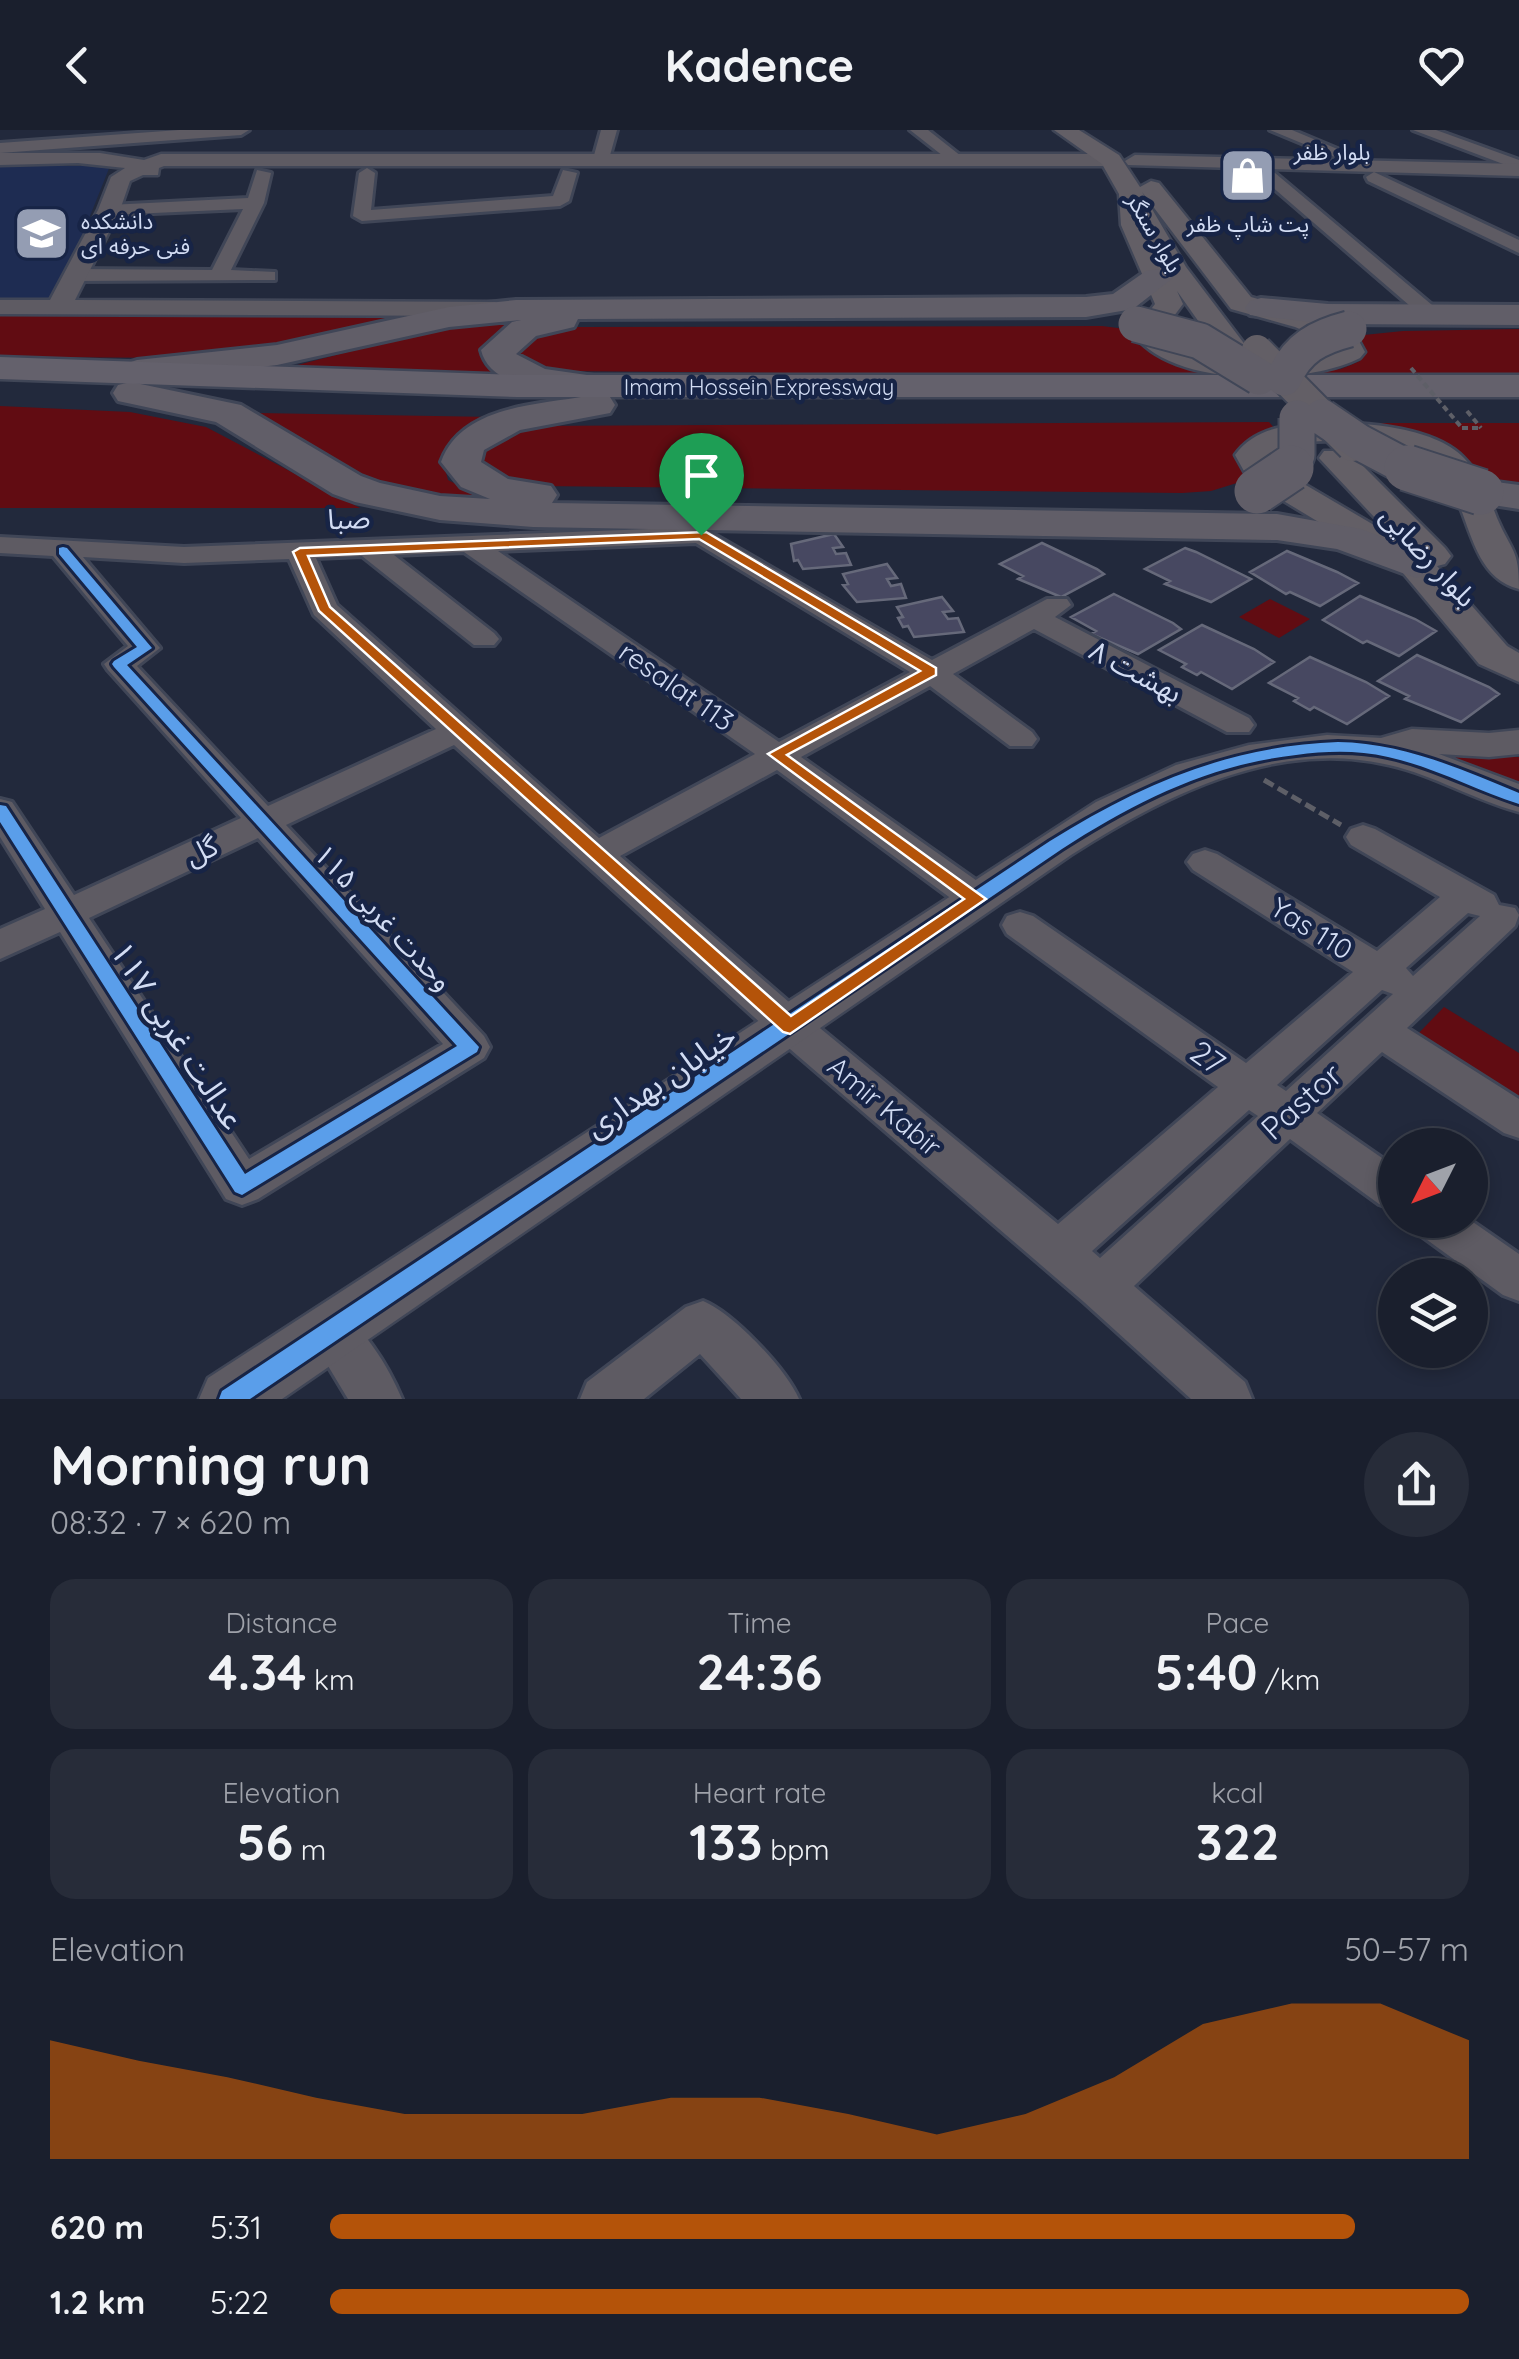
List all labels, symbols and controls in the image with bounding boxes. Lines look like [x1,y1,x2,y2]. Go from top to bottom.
text: Kadence [665,37,854,93]
icon: back [50,38,105,93]
icon: heart [1414,38,1469,93]
street label: بلوار ظفر [1293,138,1370,166]
shop icon: پت شاپ ظفر [1218,146,1278,206]
street label: بلوار سنگر [1121,188,1189,278]
school or university icon: دانشکده فنی حرفه ای [12,204,72,264]
place label: دانشکده فنی حرفه ای [81,207,190,260]
place label: پت شاپ ظفر [1186,210,1309,240]
street label: Imam Hossein Expressway [624,373,894,401]
pin [659,433,744,536]
icon: arrive [674,448,729,503]
street label: بلوار رضایی [1373,498,1485,614]
street label: صبا [327,500,371,536]
street label: ۸ بهشت [1084,632,1188,710]
street label: resalat 113 [613,634,741,738]
street label: گل [179,827,223,873]
street label: ۱۱۵ وحدت غربی [307,836,461,998]
street label: Yas 110 [1265,889,1359,967]
street label: ۱۱۷ عدالت غربی [102,933,254,1137]
street label: خیابان بهداری [577,1015,743,1145]
street label: 27 [1183,1031,1233,1083]
street label: Amir Kabir [821,1048,949,1164]
street label: Pastor [1252,1054,1350,1148]
north arrow [1378,1128,1488,1238]
map controls [1378,1128,1488,1368]
button: layers [1378,1258,1488,1368]
text: Morning run [50,1430,371,1499]
button: share [1364,1432,1469,1537]
text: 08:32 · 7 × 620 m [50,1502,291,1542]
text: Distance [225,1605,338,1640]
text: Time [727,1605,792,1640]
text: Pace [1206,1605,1269,1640]
text: 4.34 [208,1640,306,1703]
text: 24:36 [697,1640,823,1703]
text: 5:40 [1155,1640,1257,1703]
text: km [306,1662,355,1697]
text: /km [1257,1662,1320,1697]
text: Elevation [222,1775,341,1810]
text: Heart rate [693,1775,826,1810]
text: kcal [1211,1775,1264,1810]
text: 56 [237,1810,293,1873]
text: 133 [689,1810,763,1873]
text: 322 [1196,1810,1279,1873]
text: m [293,1832,326,1867]
text: bpm [763,1832,830,1867]
text: Elevation [50,1929,185,1969]
text: 50–57 m [1344,1929,1469,1969]
text: 620 m [50,2207,144,2247]
text: 5:31 [210,2207,262,2247]
text: 1.2 km [50,2282,145,2322]
text: 5:22 [210,2282,269,2322]

